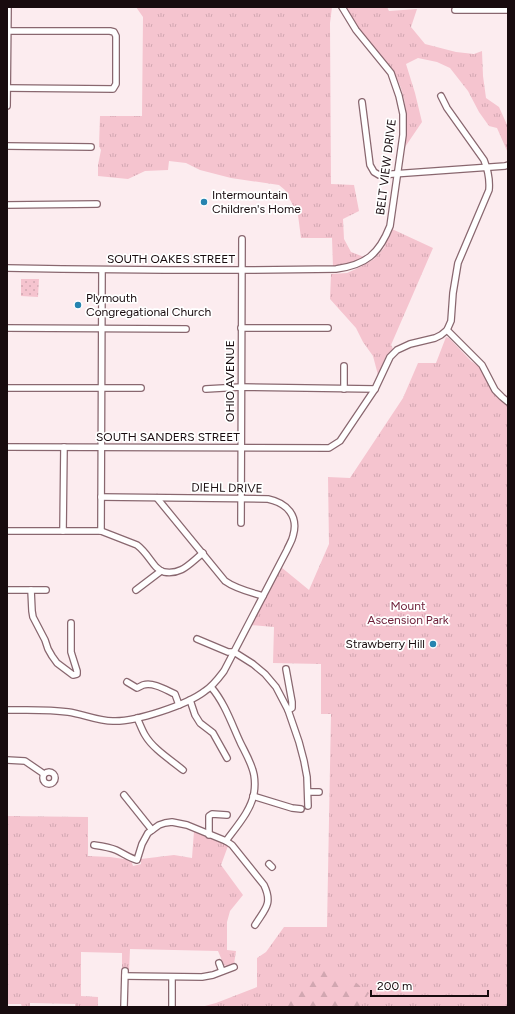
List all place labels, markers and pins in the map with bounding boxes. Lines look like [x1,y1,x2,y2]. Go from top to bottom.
place label: Intermountain Children's Home [212,188,301,216]
marker: Intermountain Children's Home [199,197,209,207]
place label: Plymouth Congregational Church [86,291,211,319]
marker: Plymouth Congregational Church [73,300,83,310]
place label: Strawberry Hill [346,637,425,651]
marker: Strawberry Hill [428,639,438,649]

